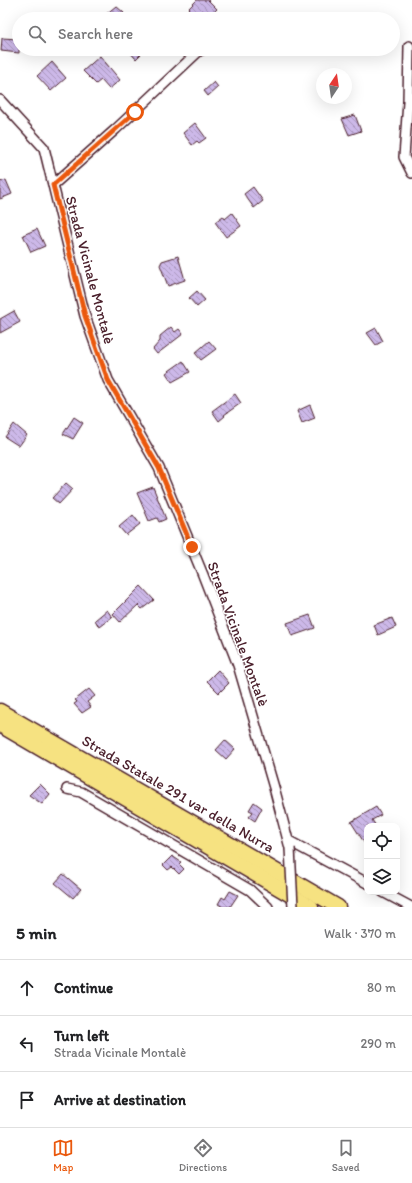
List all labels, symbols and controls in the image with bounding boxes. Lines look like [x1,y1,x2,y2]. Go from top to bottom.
search box [12,12,400,56]
icon: search [26,23,48,45]
text: Search here [58,25,133,43]
north arrow [316,68,352,104]
route start [126,103,144,121]
street label: Strada Vicinale Montalè [62,194,118,346]
route end [183,538,201,556]
street label: Strada Vicinale Montalè [203,559,273,709]
street label: Strada Statale 291 var della Nurra [79,731,278,857]
map controls [364,823,400,895]
button: locate [364,823,400,859]
button: layers [364,859,400,895]
text: 5 min [16,923,56,943]
text: Walk · 370 m [324,926,396,941]
icon: ahead [16,977,38,999]
text: Continue [54,979,113,997]
text: 80 m [367,980,396,995]
text: Turn left [54,1027,109,1045]
icon: left [16,1033,38,1055]
text: 290 m [360,1036,396,1051]
text: Strada Vicinale Montalè [54,1045,186,1060]
icon: arrive [16,1089,38,1111]
text: Arrive at destination [54,1091,186,1109]
tab: Map [52,1137,74,1174]
tab: Directions [179,1137,227,1174]
tab: Saved [332,1137,360,1174]

